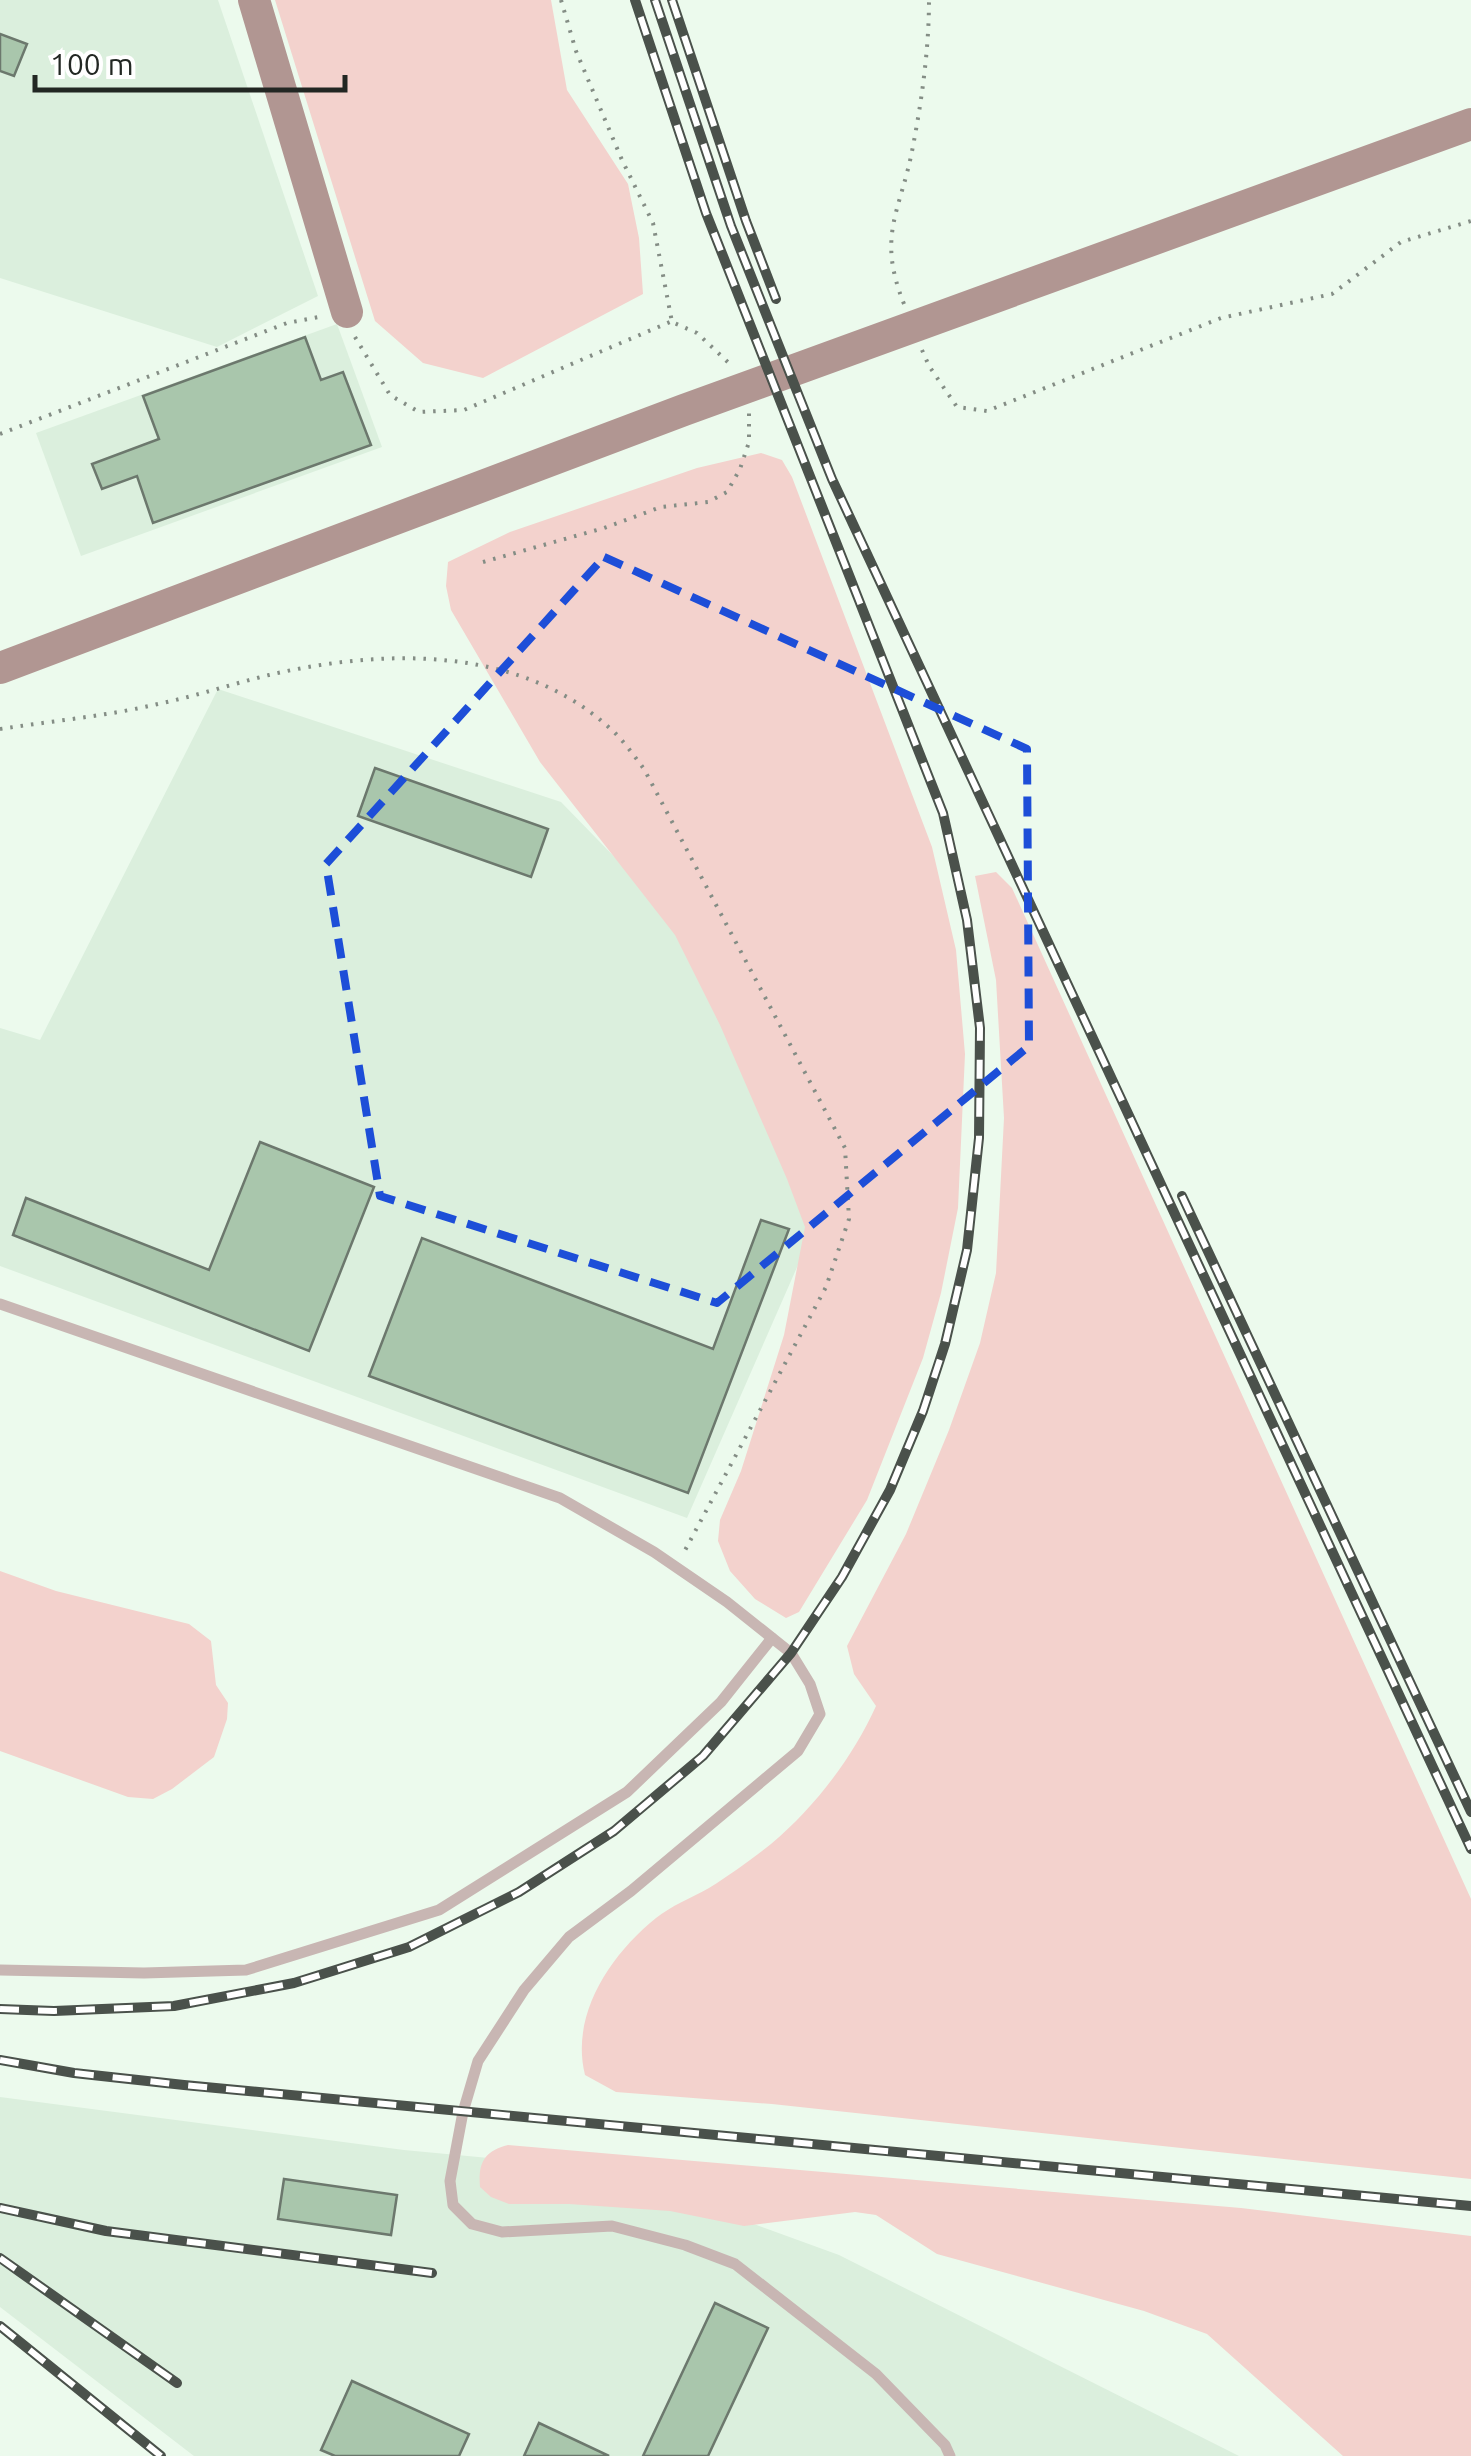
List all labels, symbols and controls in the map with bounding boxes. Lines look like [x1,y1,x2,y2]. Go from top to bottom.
scale bar [35,30,345,92]
text: 100 m [50,47,134,81]

